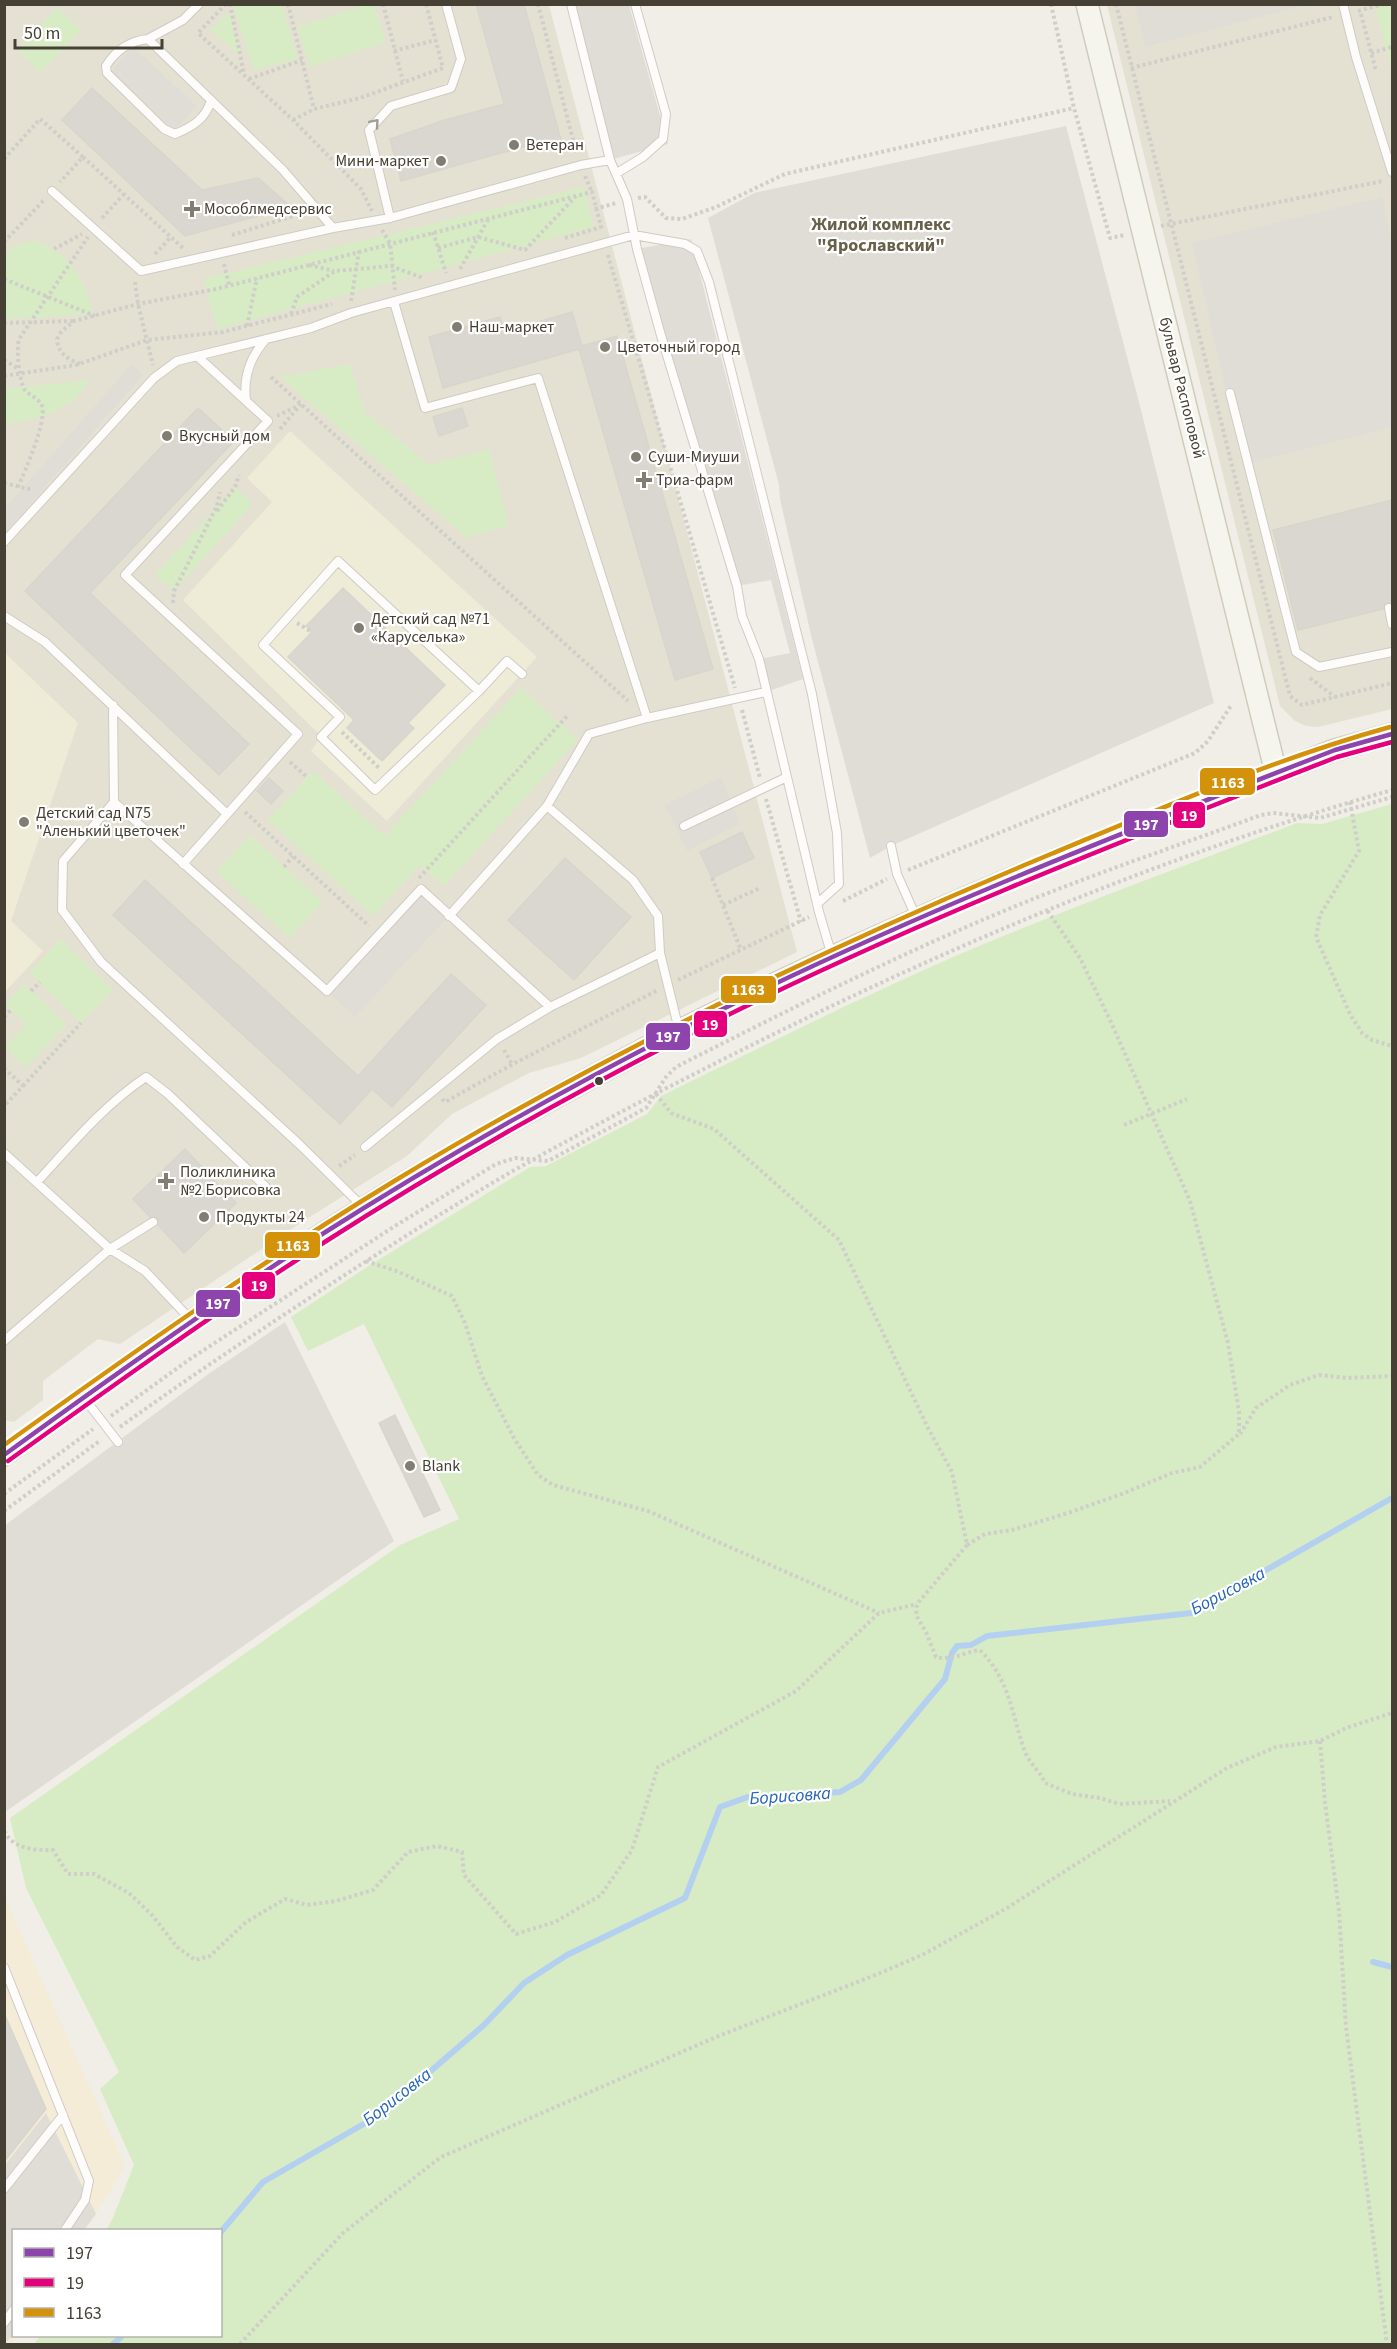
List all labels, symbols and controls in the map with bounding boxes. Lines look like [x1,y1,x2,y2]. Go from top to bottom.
scale bar [15,12,162,50]
text: 50 m [24,21,60,46]
one-way arrow [368,119,379,130]
place label: Ветеран [526,134,584,156]
marker: Ветеран [507,138,521,152]
place label: Мини-маркет [335,150,429,172]
marker: Мини-маркет [434,154,448,168]
place label: Мособлмедсервис [204,198,332,220]
marker: Мособлмедсервис [185,202,199,216]
district label: Жилой комплекс "Ярославский" [811,212,951,258]
street label: бульвар Распоповой [1154,315,1210,461]
place label: Наш-маркет [469,316,554,338]
marker: Наш-маркет [450,320,464,334]
place label: Цветочный город [617,336,740,358]
marker: Цветочный город [598,340,612,354]
place label: Вкусный дом [179,425,270,447]
marker: Вкусный дом [160,429,174,443]
place label: Суши-Миуши [648,446,740,468]
marker: Суши-Миуши [629,450,643,464]
place label: Триа-фарм [656,469,733,491]
marker: Триа-фарм [637,473,651,487]
place label: Детский сад №71 «Каруселька» [371,608,490,648]
marker: Детский сад №71 «Каруселька» [352,621,366,635]
line badge: 1163 [1199,767,1256,796]
text: 1163 [1211,772,1245,794]
line badge: 19 [1172,801,1206,829]
place label: Детский сад N75 "Аленький цветочек" [36,802,186,842]
text: 19 [1181,805,1197,827]
line badge: 197 [1123,810,1169,838]
text: 197 [1133,814,1159,836]
marker: Детский сад N75 "Аленький цветочек" [17,815,31,829]
line badge: 1163 [720,975,777,1004]
text: 1163 [731,979,765,1001]
line badge: 19 [693,1010,728,1038]
text: 19 [702,1014,718,1036]
line badge: 197 [645,1022,691,1051]
text: 197 [655,1026,681,1048]
unlabelled marker [593,1075,605,1087]
place label: Поликлиника №2 Борисовка [180,1161,281,1201]
marker: Поликлиника №2 Борисовка [157,1172,175,1190]
place label: Продукты 24 [216,1206,305,1228]
marker: Продукты 24 [197,1210,211,1224]
line badge: 1163 [264,1231,321,1259]
text: 1163 [276,1235,310,1257]
line badge: 19 [241,1271,276,1300]
text: 19 [251,1275,267,1297]
line badge: 197 [195,1289,241,1318]
text: 197 [205,1293,231,1315]
place label: Blank [422,1455,460,1477]
marker: Blank [403,1459,417,1473]
water label: Борисовка [1186,1561,1270,1621]
water label: Борисовка [748,1781,832,1811]
water label: Борисовка [357,2062,437,2132]
legend [12,2229,222,2337]
text: 197 [66,2241,93,2266]
text: 19 [66,2271,84,2296]
text: 1163 [66,2301,102,2326]

